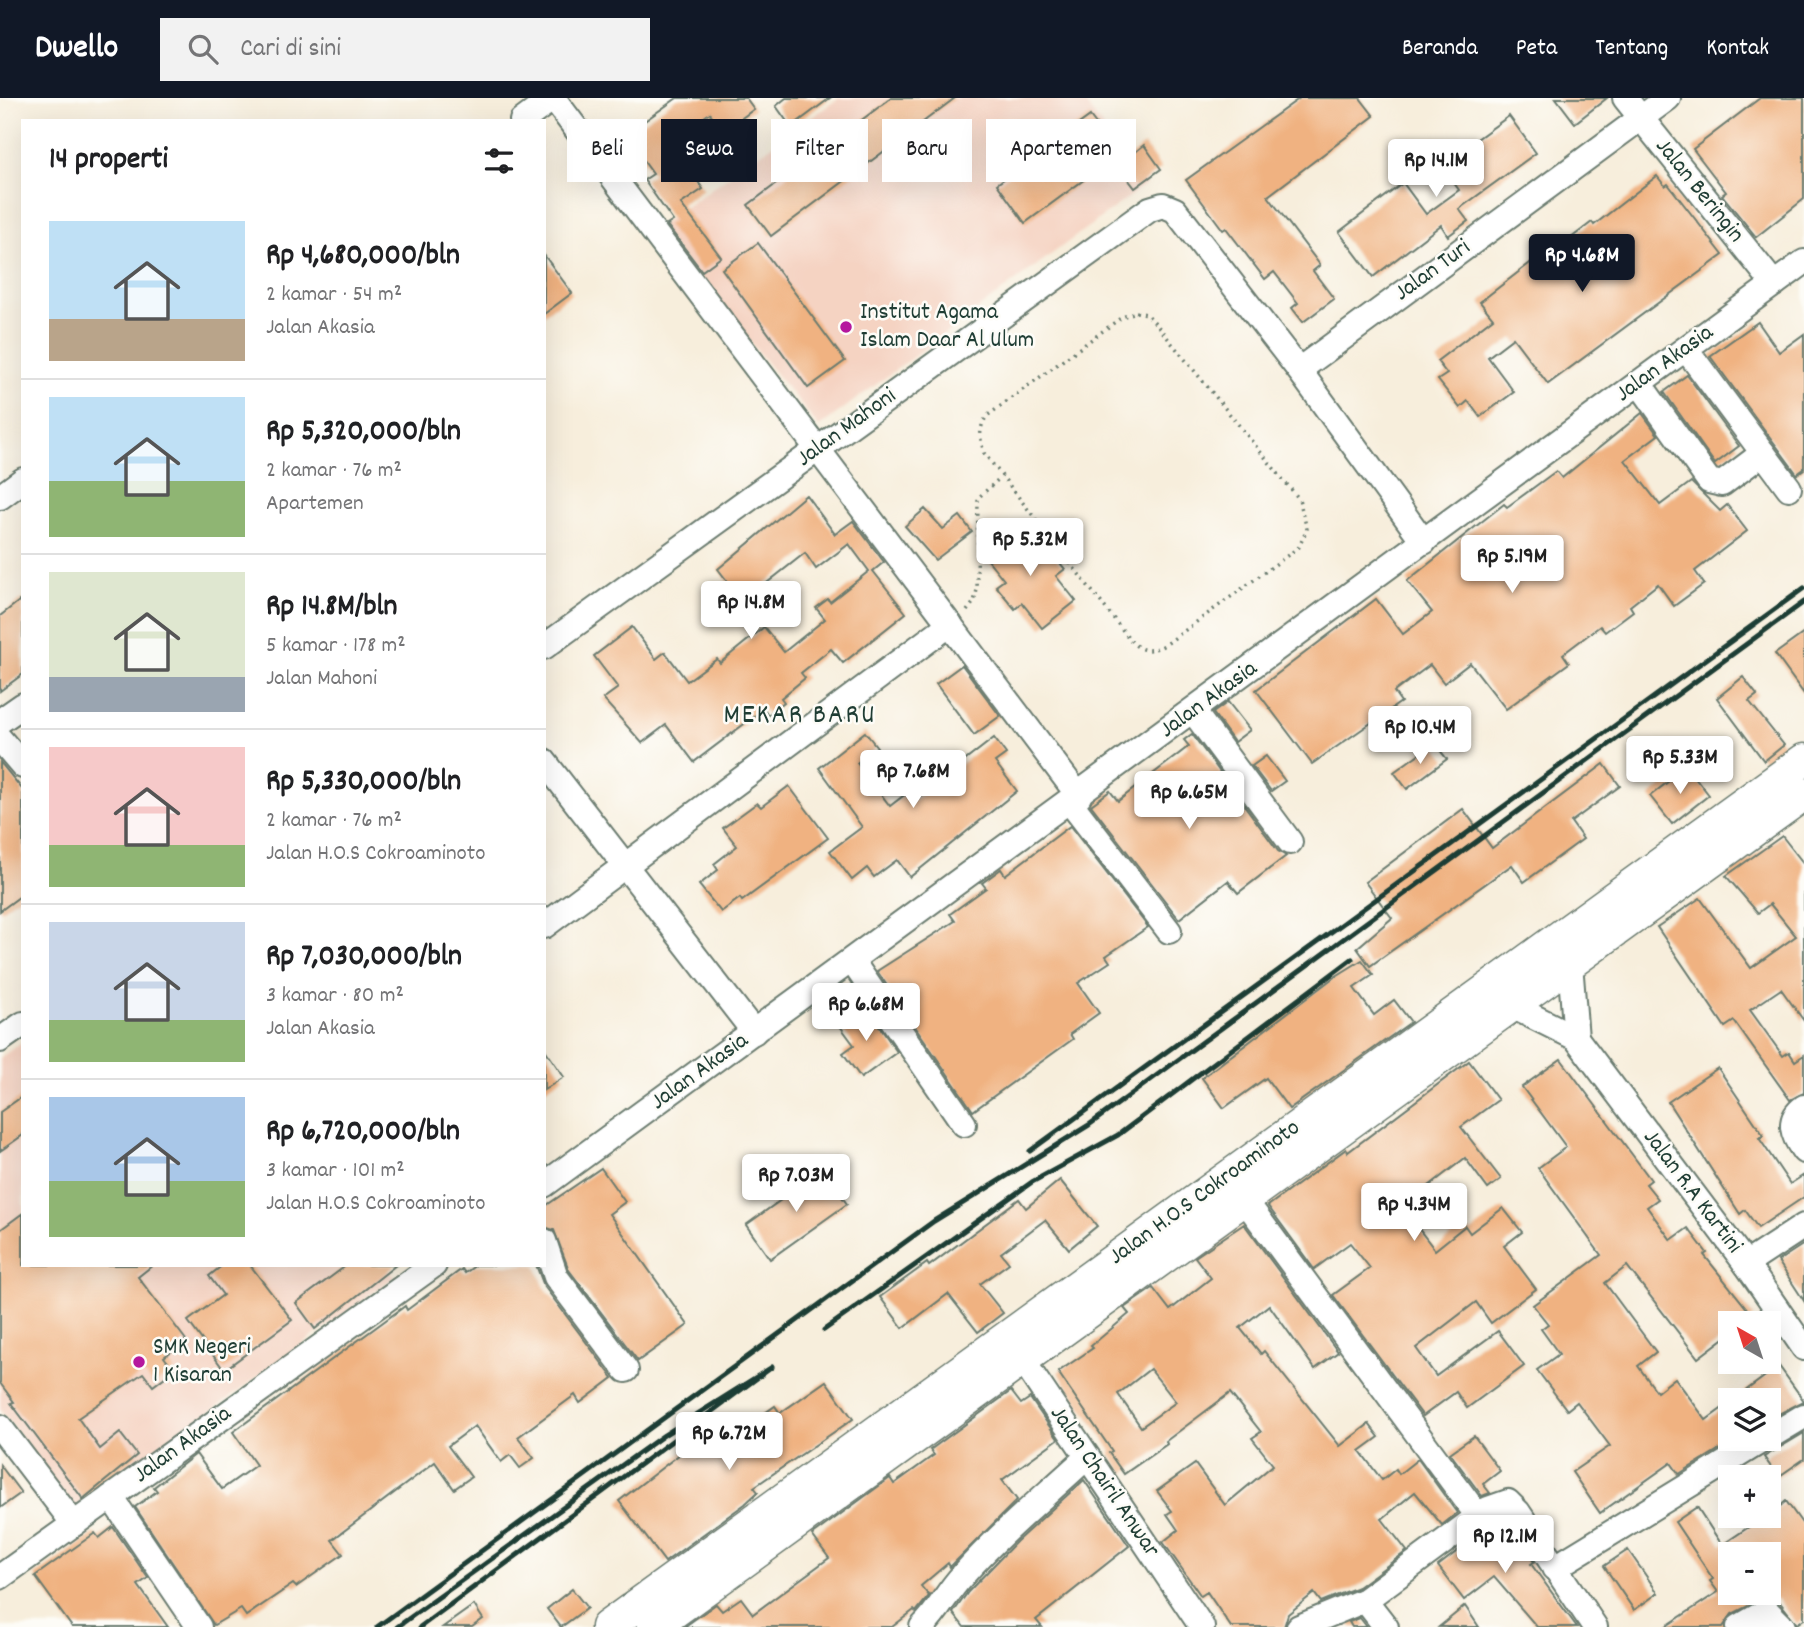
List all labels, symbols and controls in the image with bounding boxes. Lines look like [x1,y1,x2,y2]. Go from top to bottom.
search box [160,18,650,81]
text: Dwello [35,26,118,73]
icon: search [184,30,222,68]
text: Cari di sini [240,31,341,68]
text: Beranda [1402,32,1478,66]
text: Peta [1516,32,1557,66]
text: Tentang [1595,32,1668,66]
text: Kontak [1706,32,1769,66]
chip: Beli [567,119,647,182]
chip: Sewa [661,119,757,182]
chip: Filter [771,119,868,182]
chip: Baru [882,119,972,182]
chip: Apartemen [986,119,1136,182]
street label: Jalan Beringin [1646,131,1752,251]
text: 14 properti [49,140,168,183]
pin: Rp 14.1M [1364,140,1508,199]
icon: filters [480,142,518,180]
text: Rp 14.1M [1404,145,1468,178]
street label: Jalan Turi [1388,232,1478,310]
pin: Rp 4.68M [1510,234,1654,294]
text: Rp 4,680,000/bln [266,236,460,279]
text: Rp 4.68M [1545,240,1619,273]
icon: home [105,249,189,333]
text: 2 kamar · 54 m² [266,279,402,312]
place label: Institut Agama Islam Daar Al Ulum [860,296,1034,358]
text: Jalan Akasia [266,312,375,345]
street label: Jalan Akasia [1609,316,1722,411]
marker: Institut Agama Islam Daar Al Ulum [838,319,854,335]
street label: Jalan Mahoni [790,380,904,476]
text: Rp 5,320,000/bln [266,412,461,455]
icon: home [105,425,189,509]
text: 2 kamar · 76 m² [266,455,402,488]
text: Apartemen [266,488,364,521]
pin: Rp 5.32M [958,518,1102,578]
text: Rp 5.32M [992,524,1068,557]
pin: Rp 5.19M [1440,536,1584,595]
text: Rp 5.19M [1477,541,1547,574]
pin: Rp 14.8M [679,582,823,641]
text: Rp 14.8M/bln [266,587,397,630]
text: Rp 14.8M [717,587,785,620]
icon: home [105,600,189,684]
text: 5 kamar · 178 m² [266,630,406,663]
street label: Jalan Akasia [1153,652,1266,747]
text: Jalan Mahoni [266,663,377,696]
district label: MEKAR BARU [723,697,877,737]
pin: Rp 10.4M [1348,706,1492,766]
text: Rp 10.4M [1384,712,1456,745]
pin: Rp 5.33M [1608,736,1752,796]
text: Rp 5.33M [1642,742,1718,775]
pin: Rp 7.68M [841,750,985,810]
text: Rp 7.68M [876,756,950,789]
text: Rp 5,330,000/bln [266,762,461,805]
pin: Rp 6.65M [1117,772,1261,831]
icon: home [105,775,189,859]
text: Rp 6.65M [1150,777,1228,810]
text: 2 kamar · 76 m² [266,805,402,838]
text: Jalan H.O.S Cokroaminoto [266,838,486,871]
text: Rp 7,030,000/bln [266,937,462,980]
icon: home [105,950,189,1034]
text: 3 kamar · 80 m² [266,980,404,1013]
pin: Rp 6.68M [794,984,938,1043]
text: Rp 6.68M [828,989,904,1022]
text: Jalan Akasia [266,1013,375,1046]
street label: Jalan Akasia [644,1024,757,1119]
text: Rp 6,720,000/bln [266,1112,460,1155]
street label: Jalan H.O.S Cokroaminoto [1102,1112,1308,1274]
street label: Jalan R.A Kartini [1634,1123,1750,1261]
icon: home [105,1125,189,1209]
pin: Rp 7.03M [724,1154,868,1214]
text: 3 kamar · 101 m² [266,1155,405,1188]
text: Rp 7.03M [758,1160,834,1193]
pin: Rp 4.34M [1342,1184,1486,1243]
text: Jalan H.O.S Cokroaminoto [266,1188,486,1221]
text: Rp 4.34M [1377,1189,1451,1222]
north arrow [1718,1311,1782,1374]
map controls [1718,1311,1781,1605]
place label: SMK Negeri 1 Kisaran [153,1331,251,1393]
marker: SMK Negeri 1 Kisaran [131,1354,147,1370]
button: layers [1718,1388,1781,1451]
street label: Jalan Akasia [127,1397,240,1492]
street label: Jalan Chairil Anwar [1041,1399,1167,1565]
pin: Rp 6.72M [657,1412,801,1472]
text: Rp 6.72M [692,1418,766,1451]
button: + [1718,1465,1781,1528]
pin: Rp 12.1M [1433,1516,1577,1575]
text: Rp 12.1M [1473,1521,1537,1554]
button: − [1718,1542,1781,1605]

